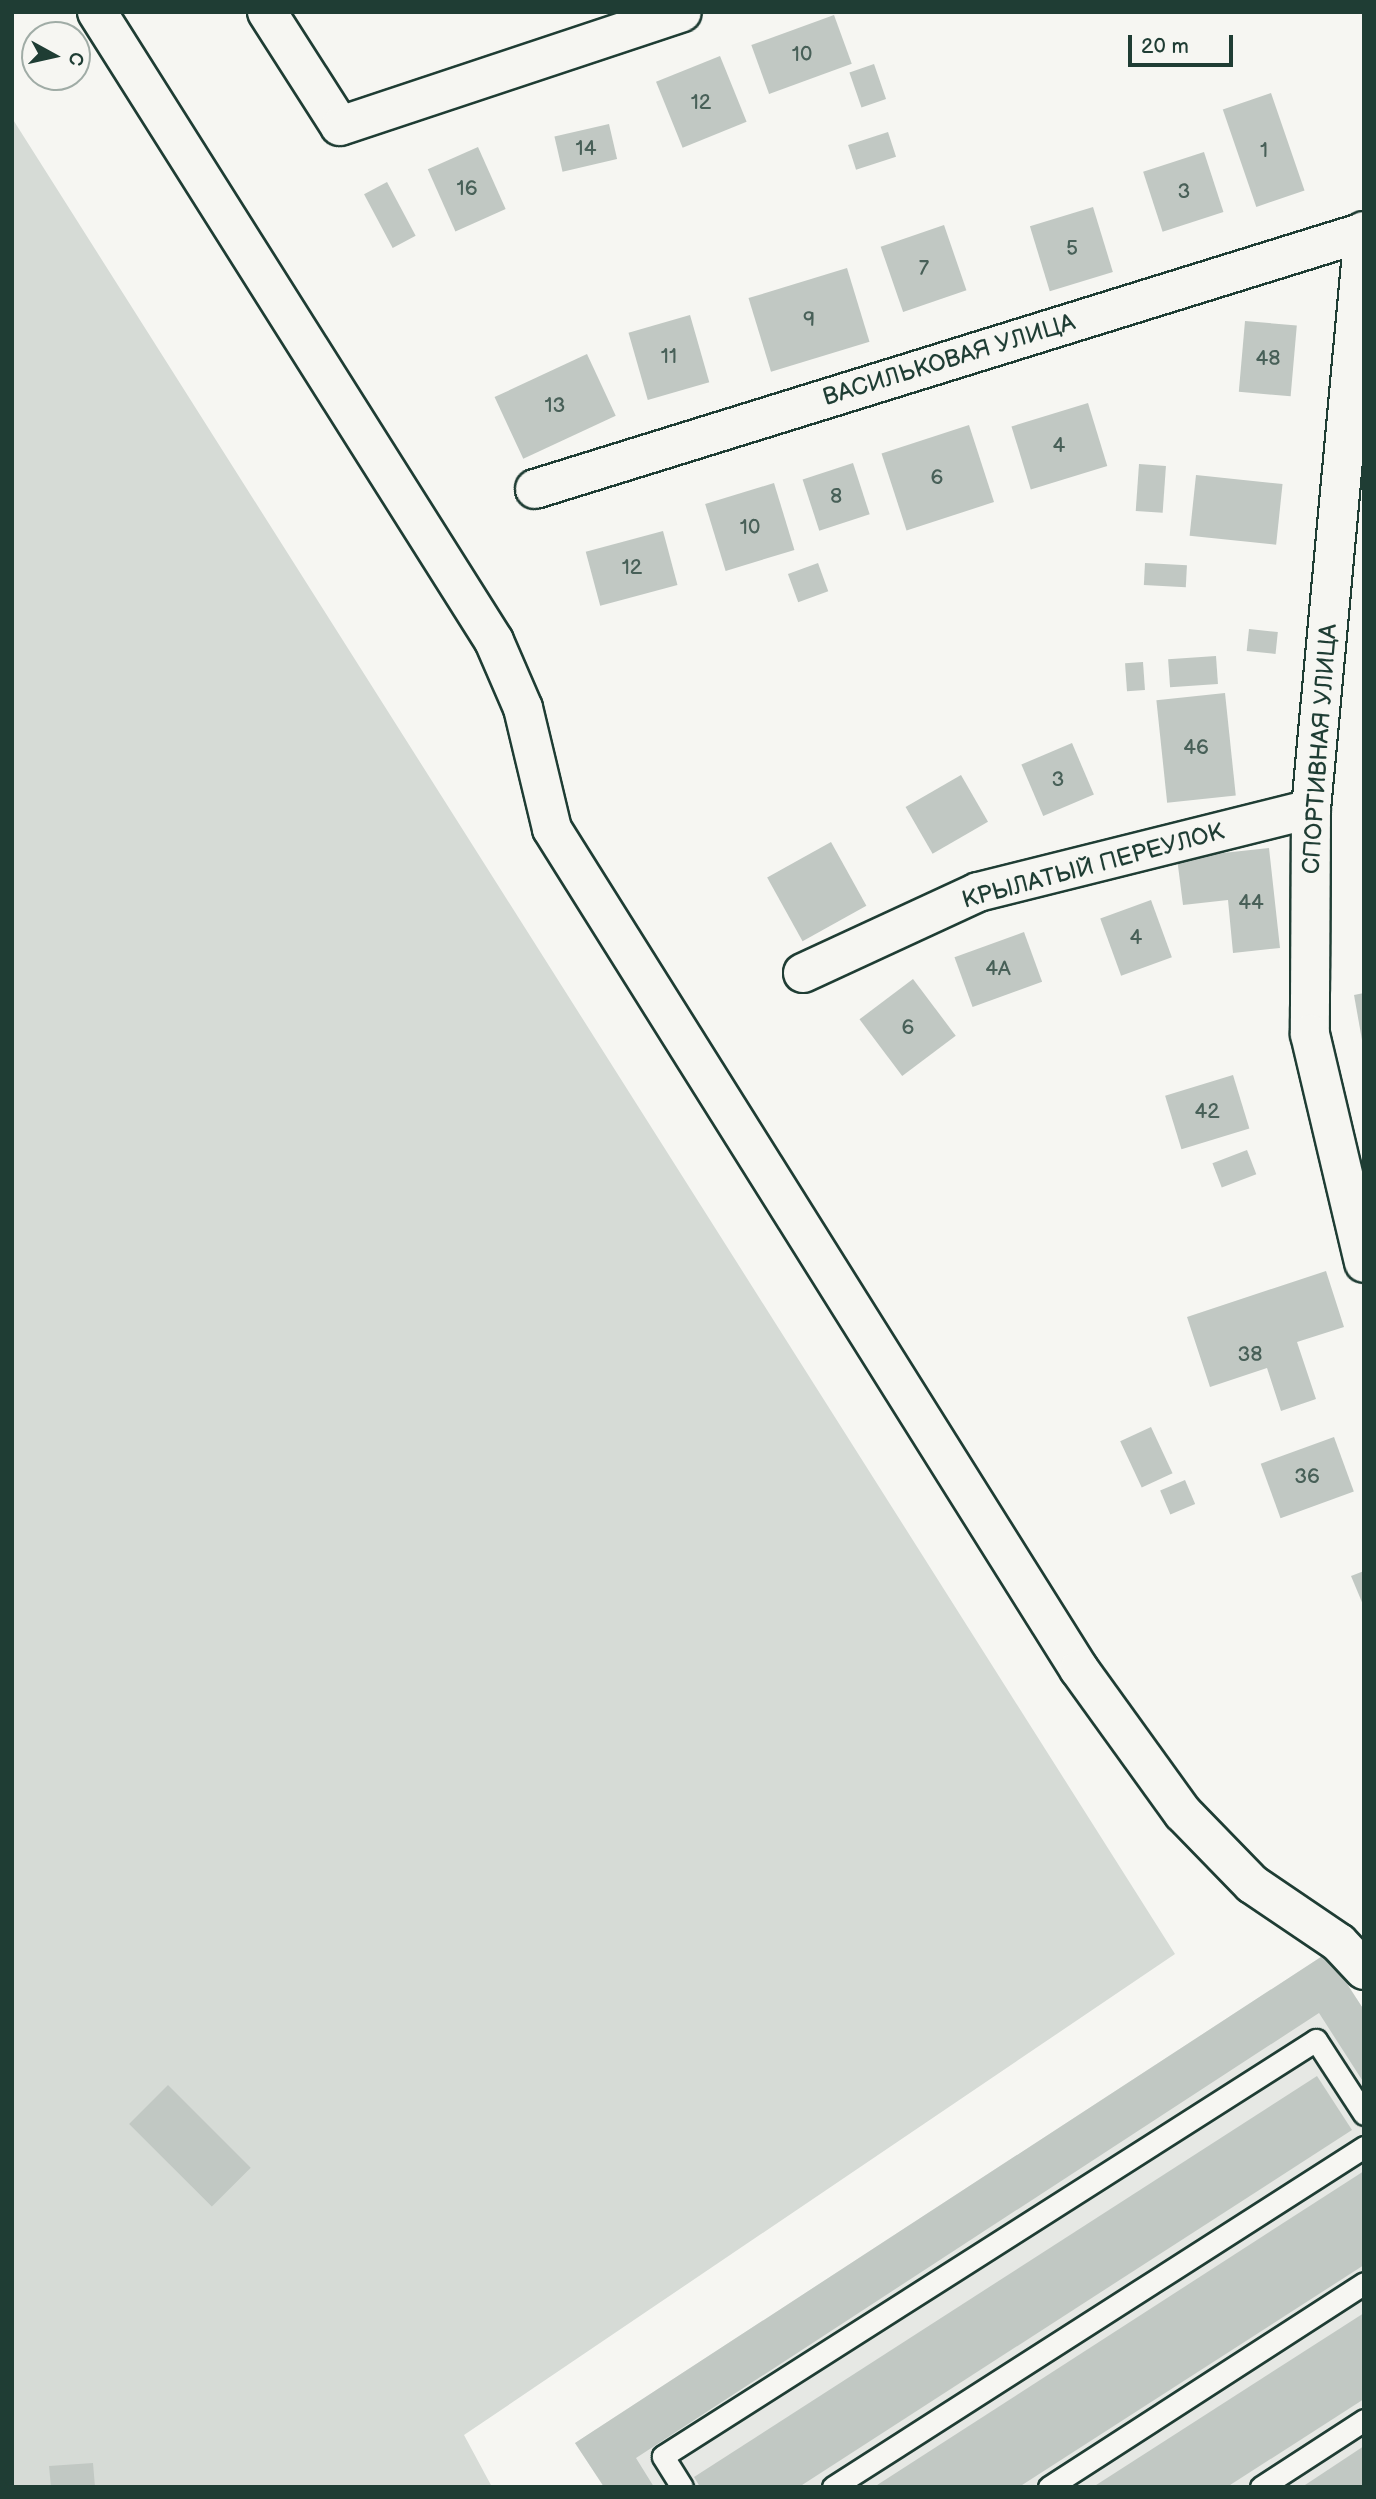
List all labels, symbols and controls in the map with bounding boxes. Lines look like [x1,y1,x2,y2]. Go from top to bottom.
north arrow [21,21,91,91]
scale bar [1131,21,1236,65]
text: 20 m [1141,34,1189,59]
house number: 10 [792,42,812,68]
text: С [63,51,88,67]
house number: 12 [691,90,711,116]
house number: 14 [576,136,596,162]
house number: 1 [1260,138,1268,164]
house number: 16 [457,176,477,202]
house number: 3 [1178,179,1190,205]
house number: 5 [1066,236,1078,262]
house number: 7 [919,256,929,282]
house number: 9 [803,307,815,333]
street label: ВАСИЛЬКОВАЯ УЛИЦА [820,308,1078,412]
house number: 11 [661,344,677,370]
house number: 48 [1255,346,1281,372]
house number: 13 [544,393,566,419]
house number: 4 [1053,433,1065,459]
house number: 6 [931,465,943,491]
house number: 8 [830,484,842,510]
house number: 10 [740,515,760,541]
house number: 12 [622,555,642,581]
street label: СПОРТИВНАЯ УЛИЦА [1297,623,1343,875]
house number: 46 [1183,735,1209,761]
house number: 3 [1052,767,1064,793]
street label: КРЫЛАТЫЙ ПЕРЕУЛОК [959,817,1227,915]
house number: 44 [1238,890,1264,916]
house number: 4 [1130,925,1142,951]
house number: 4А [985,956,1011,982]
house number: 6 [902,1015,914,1041]
house number: 42 [1194,1099,1220,1125]
house number: 38 [1237,1342,1263,1368]
house number: 36 [1294,1464,1320,1490]

